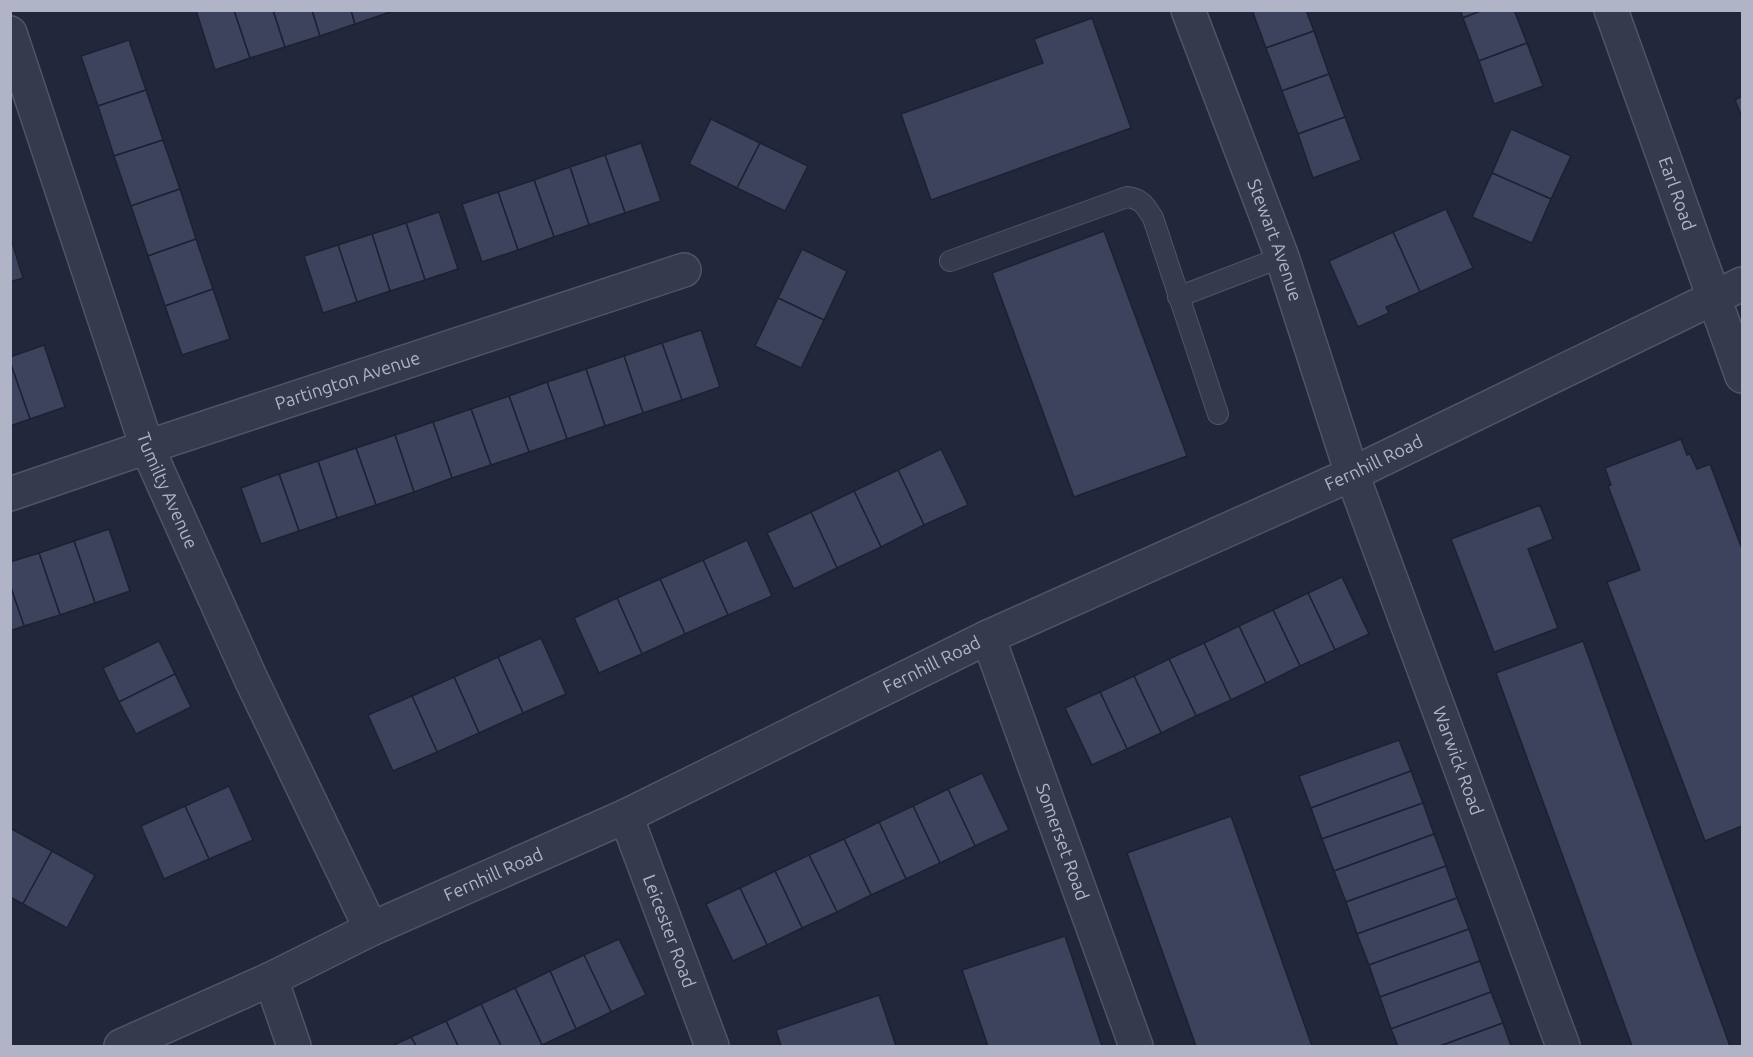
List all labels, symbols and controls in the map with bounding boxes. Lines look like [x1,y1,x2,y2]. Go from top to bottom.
street label: Earl Road [1655,154,1700,233]
street label: Stewart Avenue [1244,176,1307,303]
street label: Partington Avenue [272,347,422,413]
street label: Tumilty Avenue [134,430,202,551]
street label: Fernhill Road [1321,430,1426,494]
street label: Fernhill Road [879,631,983,696]
street label: Warwick Road [1430,703,1488,818]
street label: Somerset Road [1033,781,1093,903]
street label: Fernhill Road [440,843,546,904]
street label: Leicester Road [640,872,700,990]

